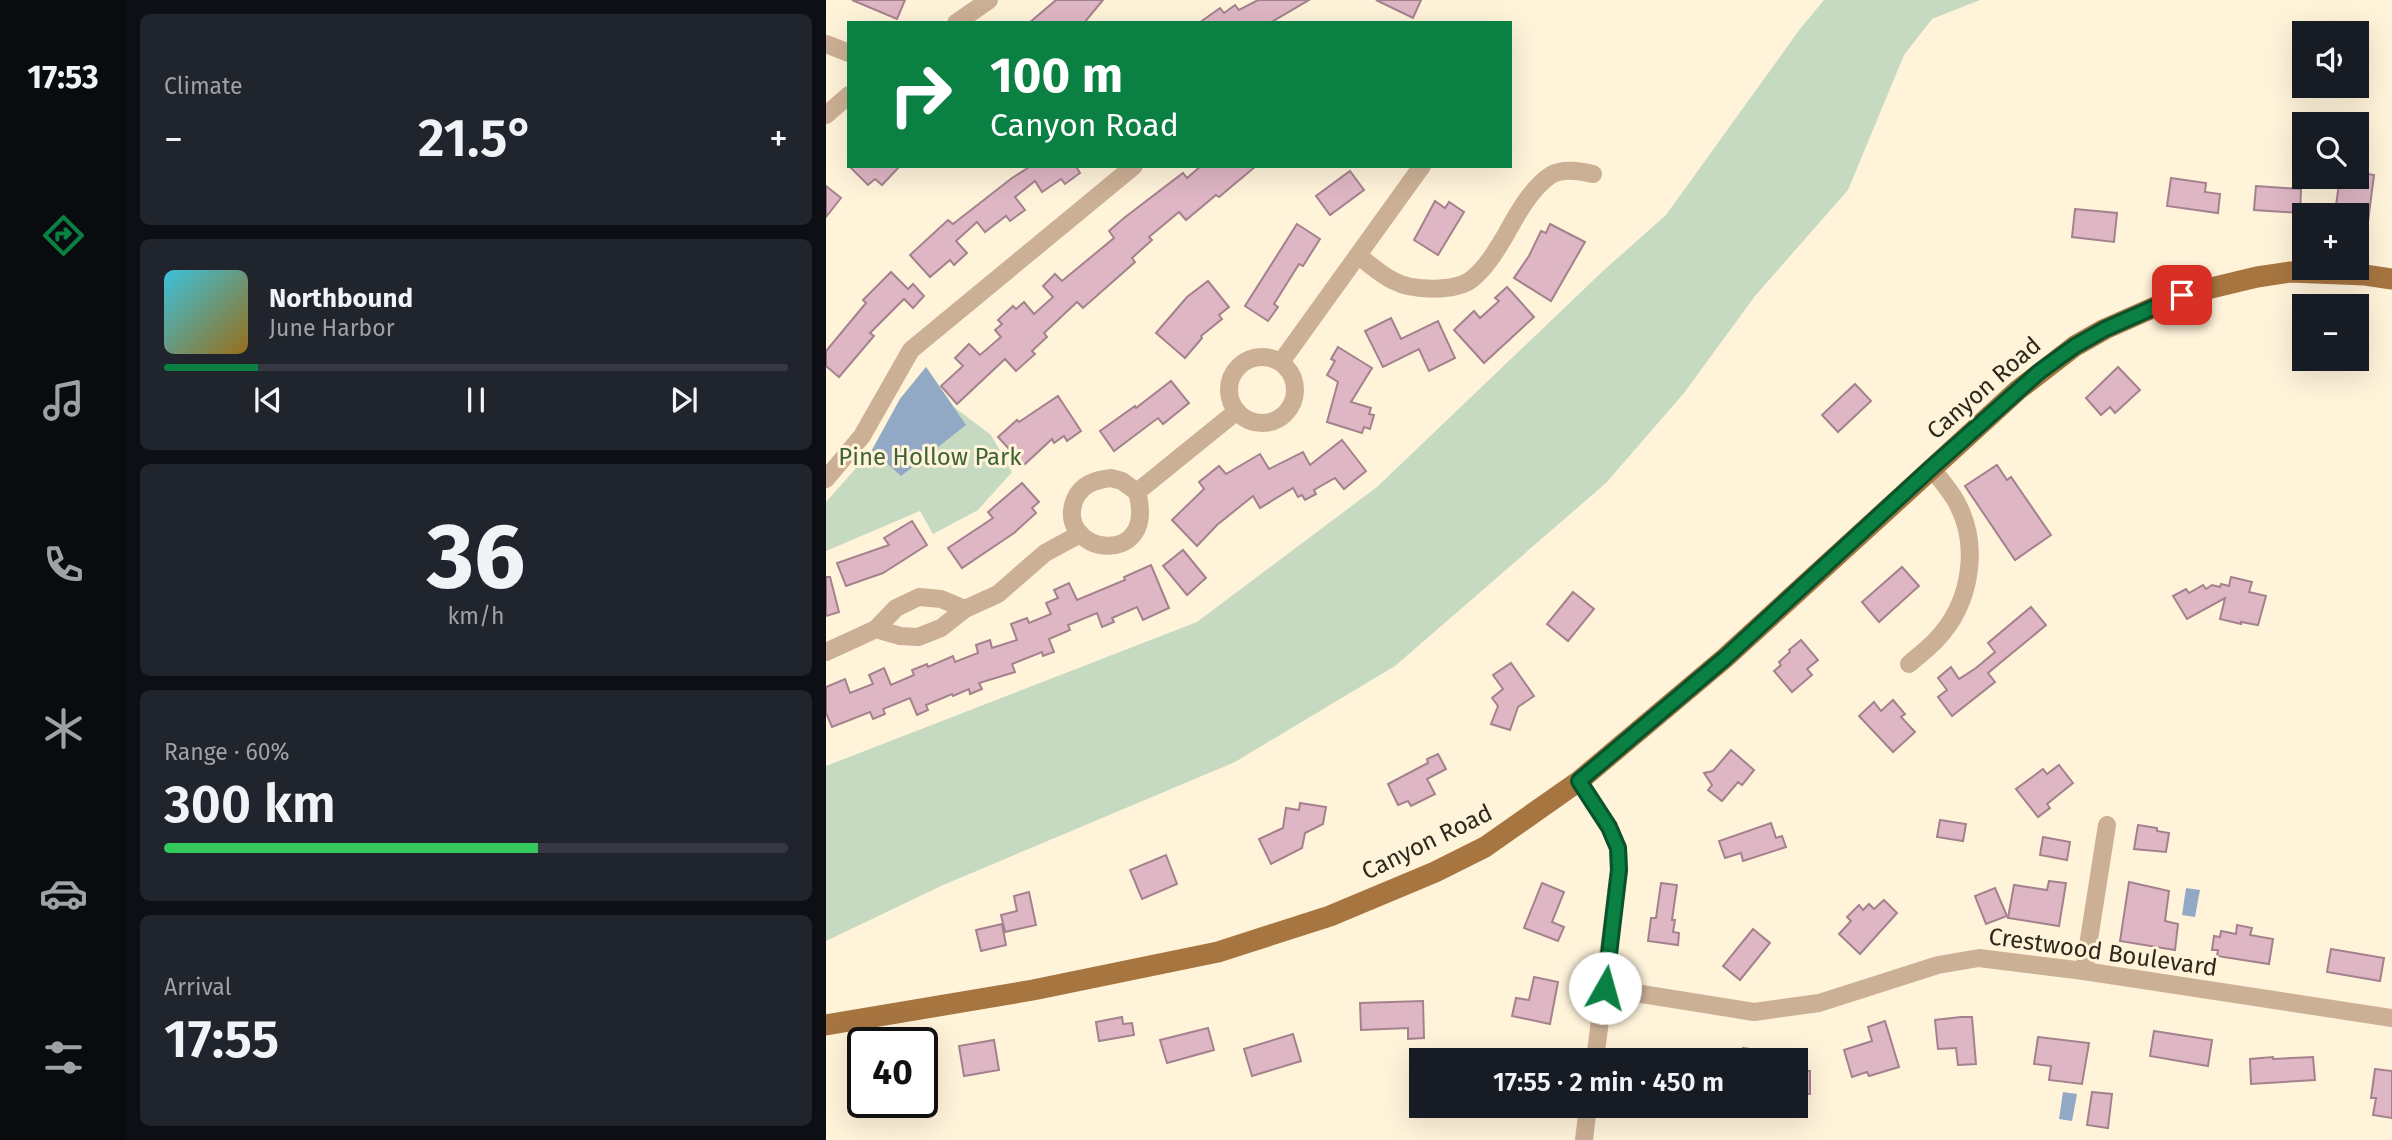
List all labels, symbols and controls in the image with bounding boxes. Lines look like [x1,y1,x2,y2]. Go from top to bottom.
map controls [2292,21,2369,371]
button: sound [2292,21,2369,98]
text: 100 m [990,46,1123,105]
icon: right [875,49,966,140]
text: 17:53 [27,58,99,96]
text: Climate [164,72,243,100]
text: Canyon Road [990,106,1179,144]
text: 21.5° [418,107,534,170]
button: search [2292,112,2369,189]
text: − [164,116,183,162]
text: + [769,116,788,162]
button: + [2292,203,2369,280]
icon: directions [39,211,88,260]
pin [2152,265,2212,325]
icon: arrive [2163,276,2201,314]
text: Northbound [269,283,413,314]
button: − [2292,294,2369,371]
text: June Harbor [269,314,395,342]
street label: Canyon Road [1921,331,2047,445]
icon: music [39,376,88,425]
icon: previous [249,381,287,419]
icon: pause [457,381,495,419]
icon: next [665,381,703,419]
park label: Pine Hollow Park [838,443,1022,471]
text: 36 [427,502,525,611]
icon: phone [39,540,88,589]
text: km/h [448,602,504,630]
icon: climate [39,704,88,753]
text: Range · 60% [164,738,290,766]
text: 300 km [164,773,336,836]
street label: Canyon Road [1357,798,1497,886]
icon: car [39,869,88,918]
street label: Crestwood Boulevard [1987,922,2219,982]
position arrow [1568,951,1642,1025]
text: Arrival [164,973,231,1001]
text: 17:55 [164,1008,279,1071]
speed limit sign: 40 [847,1027,938,1118]
icon: filters [39,1033,88,1082]
text: 17:55 · 2 min · 450 m [1493,1067,1724,1098]

